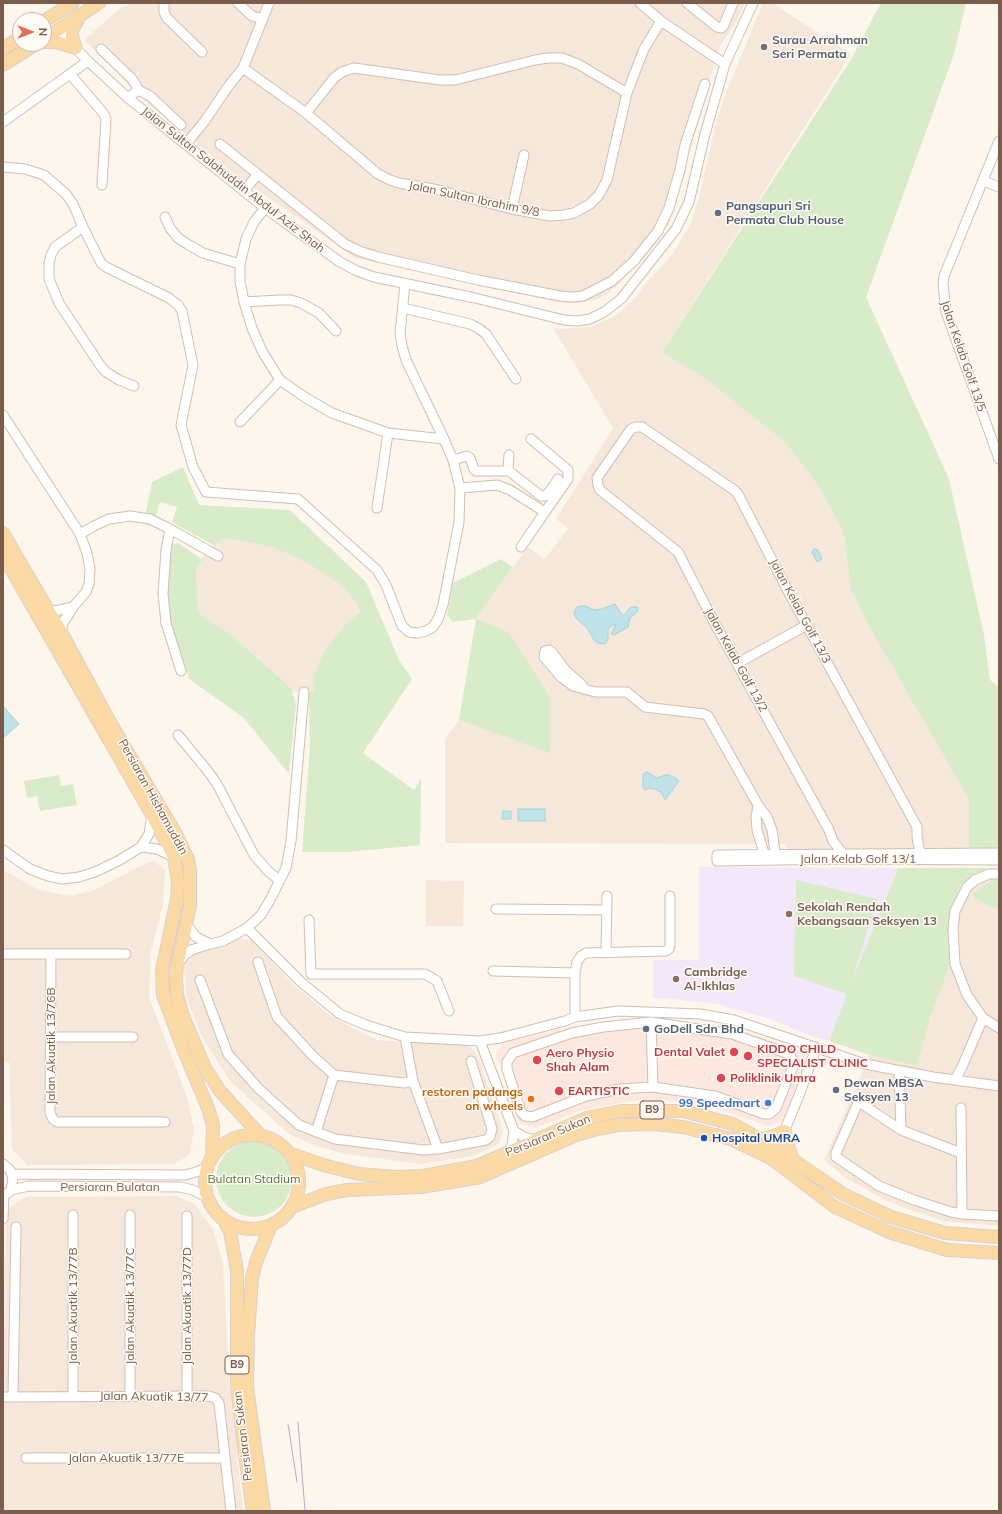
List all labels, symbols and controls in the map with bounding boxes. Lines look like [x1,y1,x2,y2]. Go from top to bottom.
north arrow [12,12,52,52]
text: N [36,28,50,36]
place label: Surau Arrahman Seri Permata [772,33,868,61]
marker: Surau Arrahman Seri Permata [759,42,769,52]
street label: Jalan Sultan Salahuddin Abdul Aziz Shah [139,104,327,256]
street label: Jalan Sultan Ibrahim 9/8 [407,178,541,220]
place label: Pangsapuri Sri Permata Club House [726,199,844,227]
marker: Pangsapuri Sri Permata Club House [713,208,723,218]
street label: Jalan Kelab Golf 13/5 [937,299,989,413]
street label: Jalan Kelab Golf 13/3 [766,556,834,666]
street label: Jalan Kelab Golf 13/2 [701,606,771,714]
street label: Persiaran Hishamuddin [115,737,191,857]
street label: Jalan Kelab Golf 13/1 [800,852,916,866]
place label: Sekolah Rendah Kebangsaan Seksyen 13 [797,900,937,928]
marker: Sekolah Rendah Kebangsaan Seksyen 13 [784,909,794,919]
place label: Cambridge Al-Ikhlas [684,965,747,993]
marker: Cambridge Al-Ikhlas [671,974,681,984]
street label: Jalan Akuatik 13/76B [44,987,58,1105]
place label: GoDell Sdn Bhd [654,1022,744,1036]
marker: GoDell Sdn Bhd [641,1024,651,1034]
place label: KIDDO CHILD SPECIALIST CLINIC [757,1042,868,1070]
place label: Dental Valet [654,1045,725,1059]
place label: Aero Physio Shah Alam [546,1046,614,1074]
marker: Dental Valet [728,1046,740,1058]
marker: KIDDO CHILD SPECIALIST CLINIC [742,1050,754,1062]
marker: Aero Physio Shah Alam [531,1054,543,1066]
place label: Poliklinik Umra [730,1071,816,1085]
marker: Poliklinik Umra [715,1072,727,1084]
place label: Dewan MBSA Seksyen 13 [844,1076,923,1104]
place label: EARTISTIC [568,1084,630,1098]
place label: restoren padangs on wheels [422,1085,523,1113]
marker: EARTISTIC [553,1085,565,1097]
marker: Dewan MBSA Seksyen 13 [831,1085,841,1095]
marker: restoren padangs on wheels [526,1094,536,1104]
place label: 99 Speedmart [679,1096,760,1110]
marker: 99 Speedmart [763,1098,773,1108]
road number: B9 [640,1101,664,1119]
street label: Persiaran Sukan [503,1112,593,1160]
place label: Hospital UMRA [712,1131,800,1145]
marker: Hospital UMRA [699,1133,709,1143]
park label: Bulatan Stadium [207,1172,301,1186]
street label: Persiaran Bulatan [60,1180,160,1194]
street label: Jalan Akuatik 13/77B [66,1247,80,1365]
street label: Jalan Akuatik 13/77C [123,1247,137,1365]
street label: Jalan Akuatik 13/77D [180,1247,194,1365]
road number: B9 [225,1356,249,1374]
street label: Jalan Akuatik 13/77 [99,1389,209,1405]
street label: Persiaran Sukan [230,1390,256,1482]
street label: Jalan Akuatik 13/77E [68,1451,184,1465]

